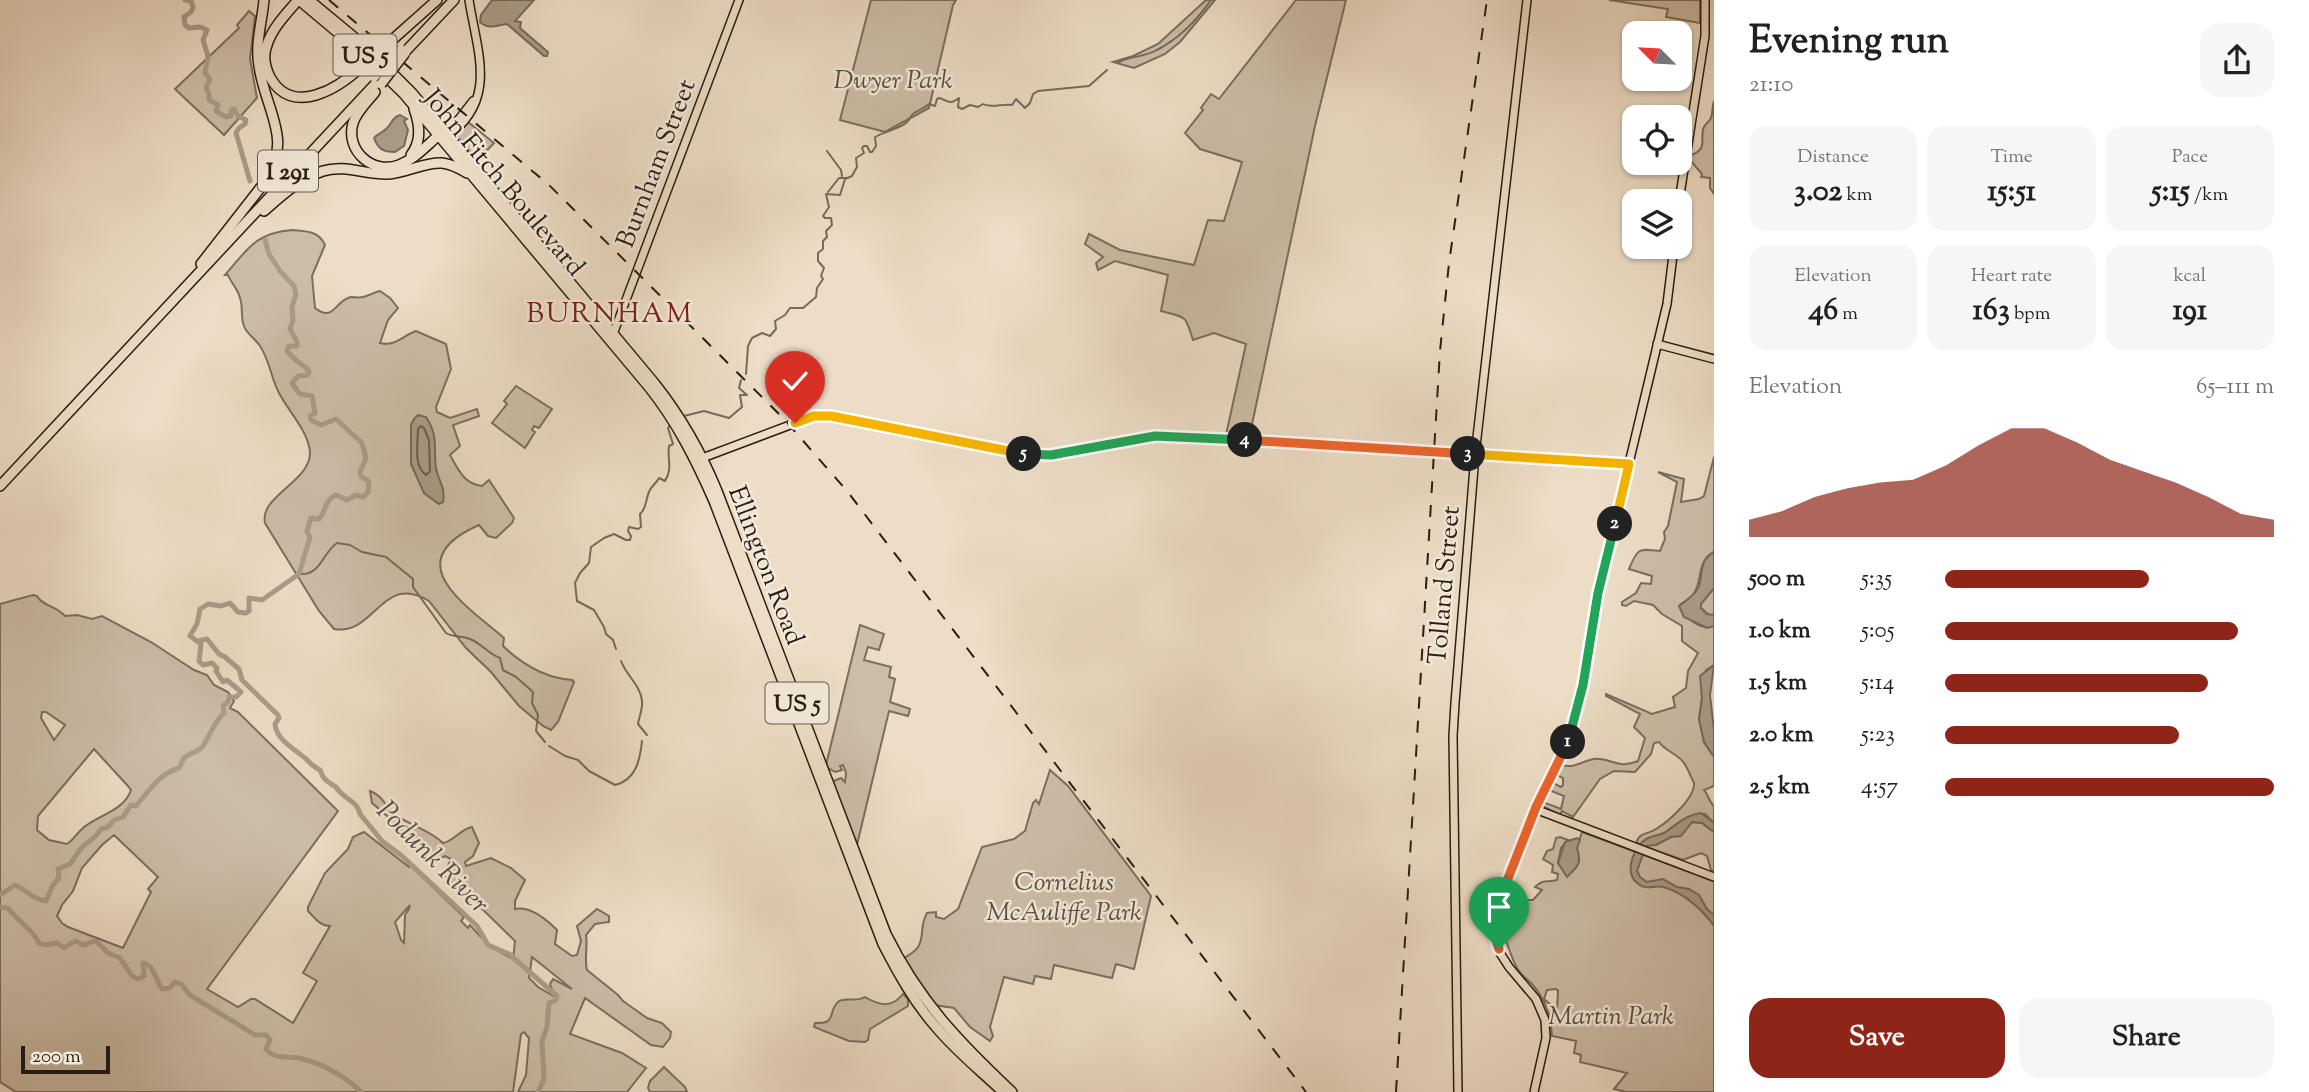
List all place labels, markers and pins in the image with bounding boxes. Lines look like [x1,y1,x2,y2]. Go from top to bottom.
pin [765,351,825,423]
pin: 4 [1228,422,1262,458]
pin: 5 [1006,436,1042,472]
pin: 3 [1450,436,1486,472]
pin: 2 [1598,506,1632,542]
pin: 1 [1550,724,1586,760]
pin [1469,877,1529,949]

